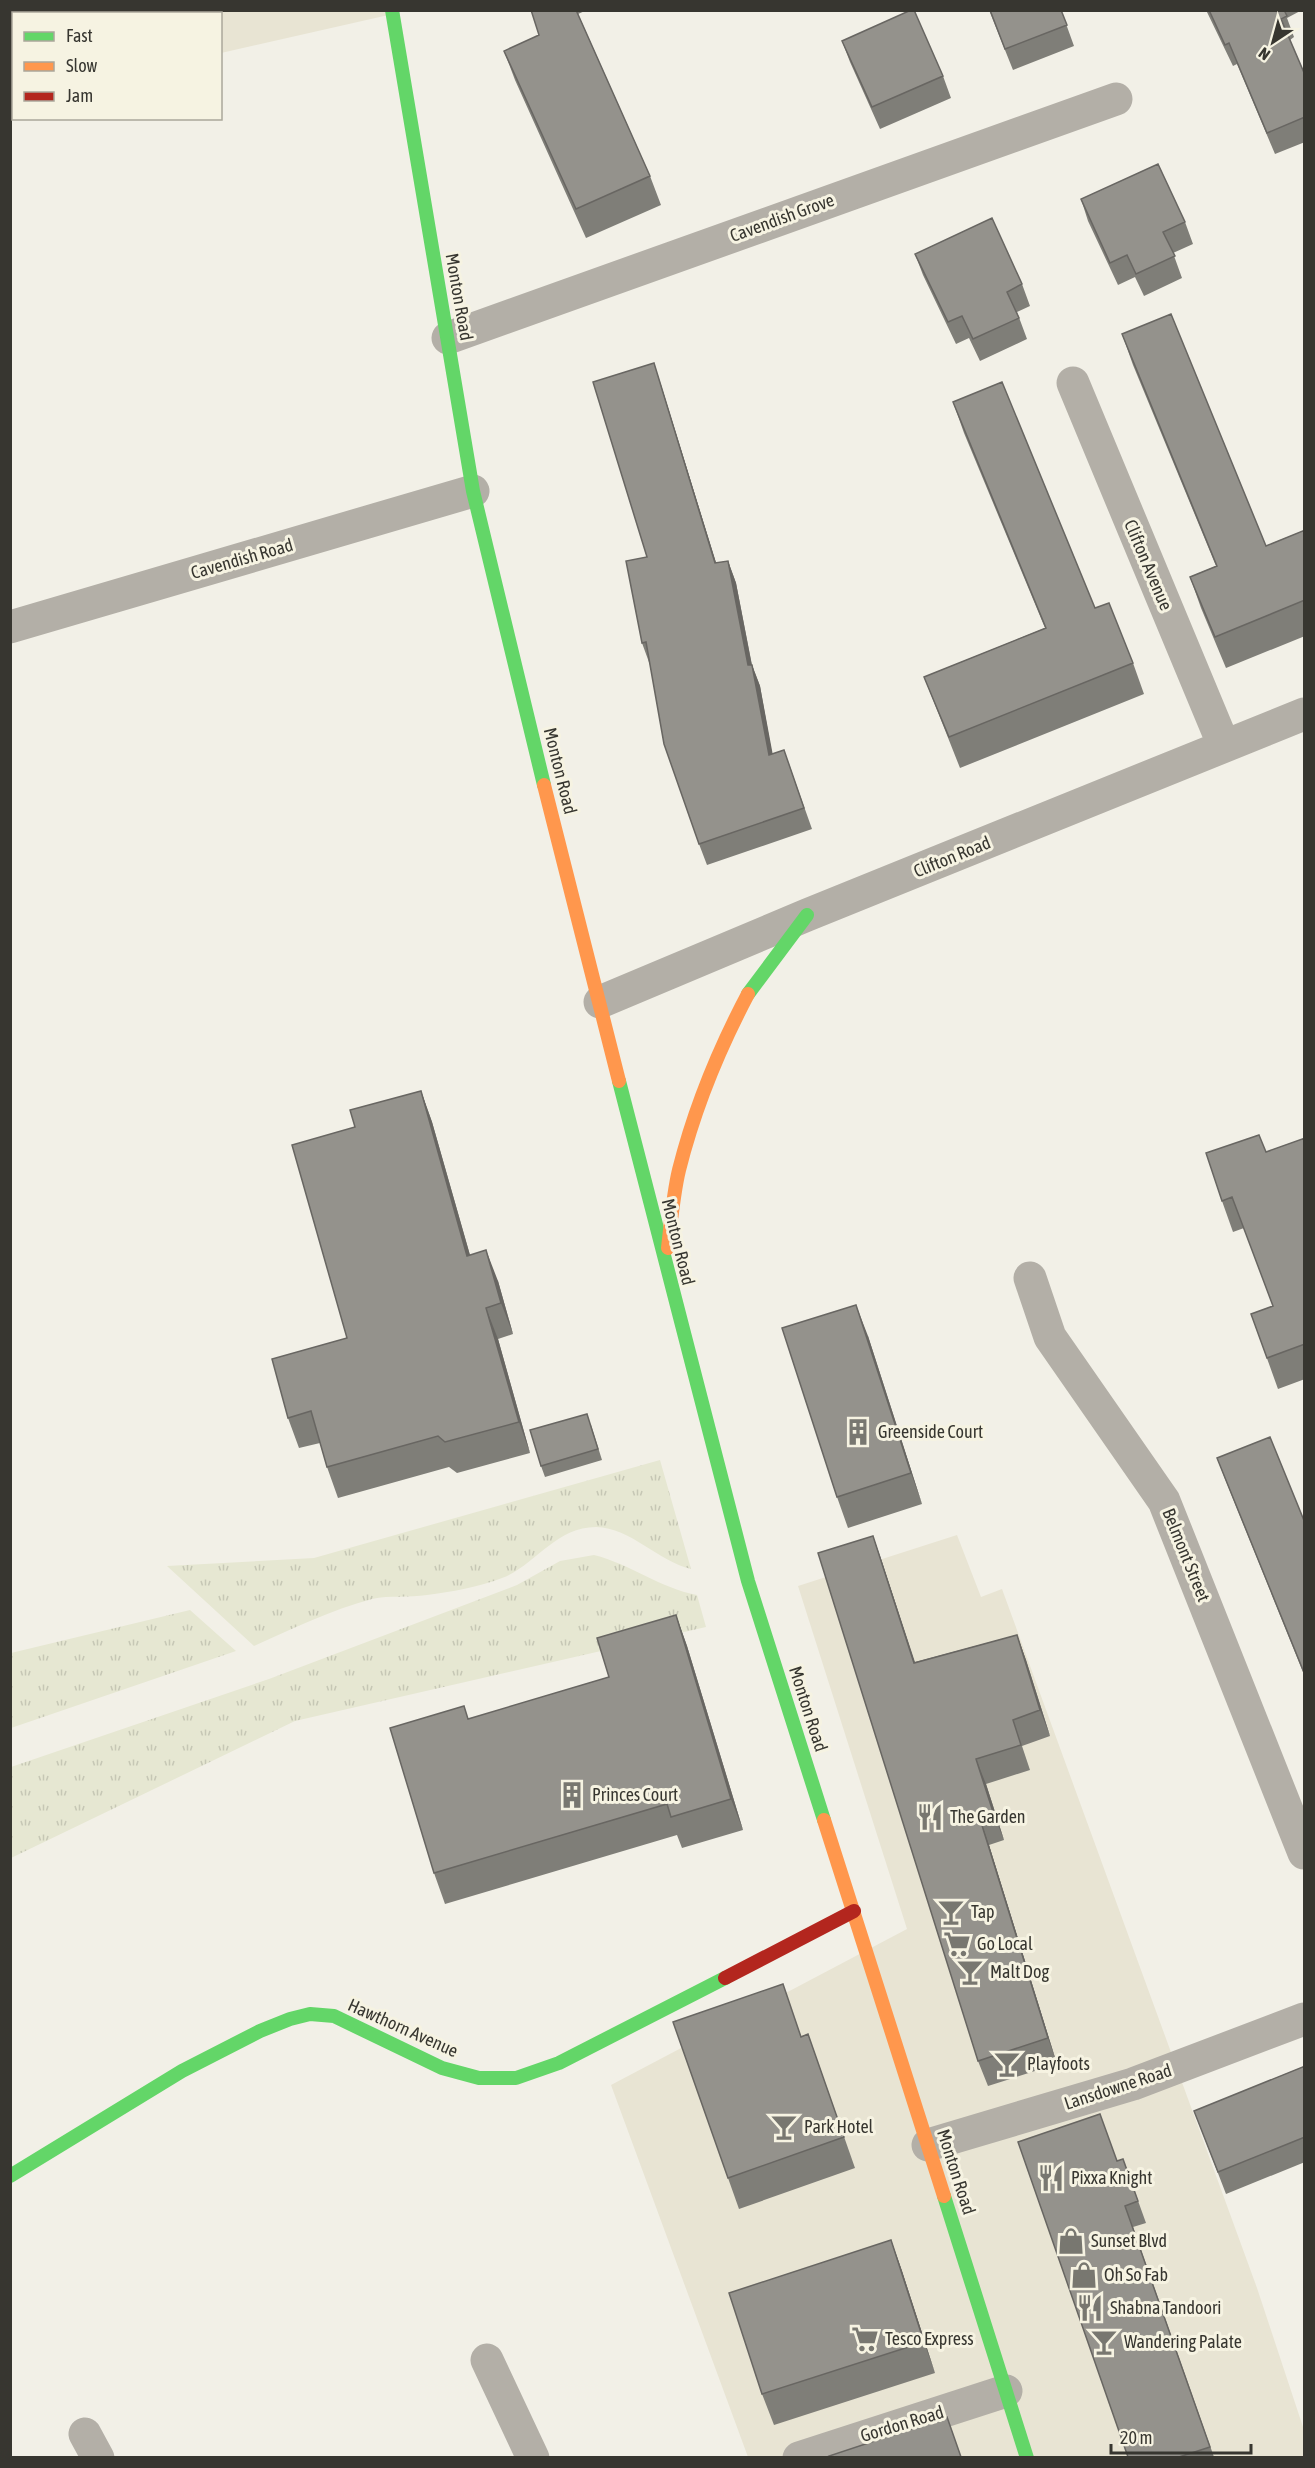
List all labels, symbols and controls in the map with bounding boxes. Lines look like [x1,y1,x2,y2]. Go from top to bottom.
legend [12,12,222,120]
north arrow [1243,12,1303,72]
text: Fast [66,25,93,46]
text: N [1255,44,1273,64]
text: Slow [66,55,97,76]
text: Jam [66,85,93,106]
street label: Cavendish Grove [727,189,837,246]
street label: Monton Road [441,252,477,342]
street label: Clifton Avenue [1120,516,1177,613]
street label: Cavendish Road [188,534,295,583]
street label: Monton Road [540,726,581,816]
street label: Clifton Road [910,832,993,881]
street label: Monton Road [658,1197,699,1287]
building icon: Greenside Court [843,1417,873,1447]
place label: Greenside Court [878,1421,983,1442]
street label: Belmont Street [1158,1505,1215,1605]
street label: Monton Road [785,1664,832,1754]
building icon: Princes Court [557,1780,587,1810]
place label: Princes Court [592,1784,678,1805]
restaurant icon: The Garden [915,1802,945,1832]
place label: The Garden [950,1806,1026,1827]
bar icon: Tap [936,1897,966,1927]
place label: Tap [971,1901,995,1922]
supermarket icon: Go Local [942,1929,972,1959]
place label: Go Local [977,1933,1033,1954]
bar icon: Malt Dog [955,1957,985,1987]
place label: Malt Dog [990,1961,1049,1982]
street label: Hawthorn Avenue [345,1994,462,2061]
bar icon: Playfoots [992,2049,1022,2079]
place label: Playfoots [1027,2053,1090,2074]
street label: Lansdowne Road [1061,2059,1174,2114]
bar icon: Park Hotel [769,2112,799,2142]
place label: Park Hotel [804,2116,874,2137]
street label: Monton Road [933,2127,980,2217]
restaurant icon: Pixxa Knight [1036,2163,1066,2193]
place label: Pixxa Knight [1071,2167,1152,2188]
shop icon: Sunset Blvd [1056,2226,1086,2256]
place label: Sunset Blvd [1091,2230,1167,2251]
shop icon: Oh So Fab [1069,2260,1099,2290]
place label: Oh So Fab [1104,2264,1168,2285]
restaurant icon: Shabna Tandoori [1075,2293,1105,2323]
place label: Shabna Tandoori [1110,2297,1221,2318]
supermarket icon: Tesco Express [850,2324,880,2354]
bar icon: Wandering Palate [1089,2327,1119,2357]
place label: Tesco Express [885,2328,974,2349]
place label: Wandering Palate [1124,2331,1242,2352]
street label: Gordon Road [858,2401,946,2446]
scale bar [1111,2417,1250,2455]
text: 20 m [1120,2427,1152,2448]

